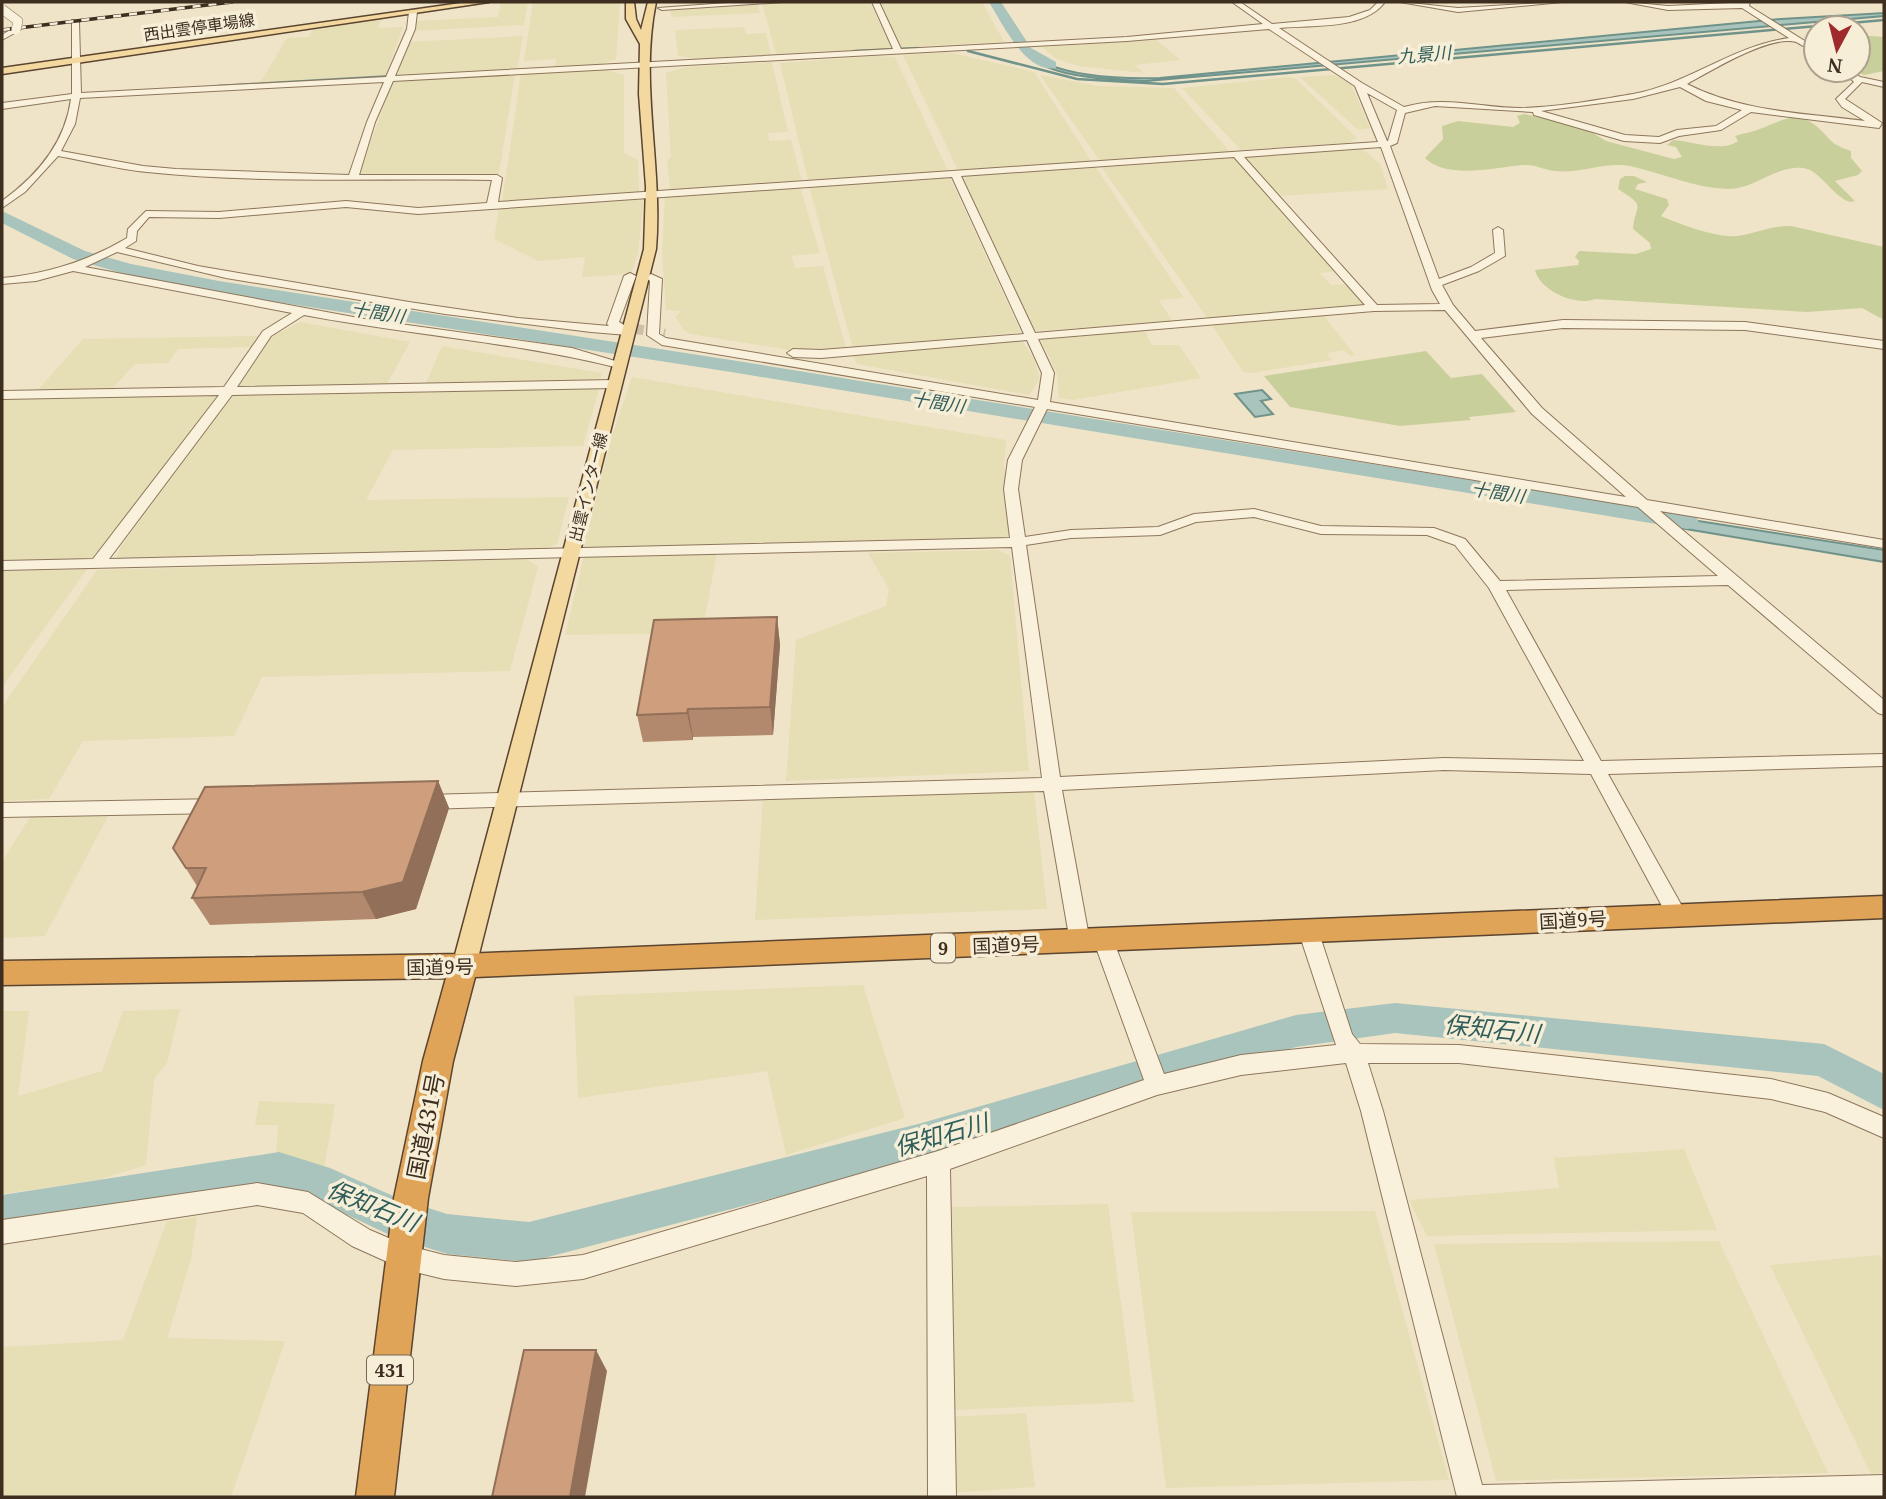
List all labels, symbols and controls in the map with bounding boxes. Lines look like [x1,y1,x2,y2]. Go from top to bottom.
street label: 西出雲停車場線 [142,8,256,46]
north arrow [1802,14,1872,84]
water label: 九景川 [1396,40,1454,68]
text: N [1826,52,1844,80]
water label: 十間川 [349,296,409,328]
water label: 十間川 [909,386,969,418]
street label: 出雲インター線 [564,430,612,544]
water label: 十間川 [1469,476,1529,508]
street label: 国道9号 [1539,905,1607,935]
street label: 国道9号 [972,931,1040,959]
road number: 9 [931,933,955,962]
street label: 国道9号 [406,953,474,981]
water label: 保知石川 [1443,1007,1544,1050]
street label: 国道431号 [399,1070,451,1182]
water label: 保知石川 [890,1104,995,1163]
water label: 保知石川 [322,1172,426,1239]
road number: 431 [367,1356,413,1385]

